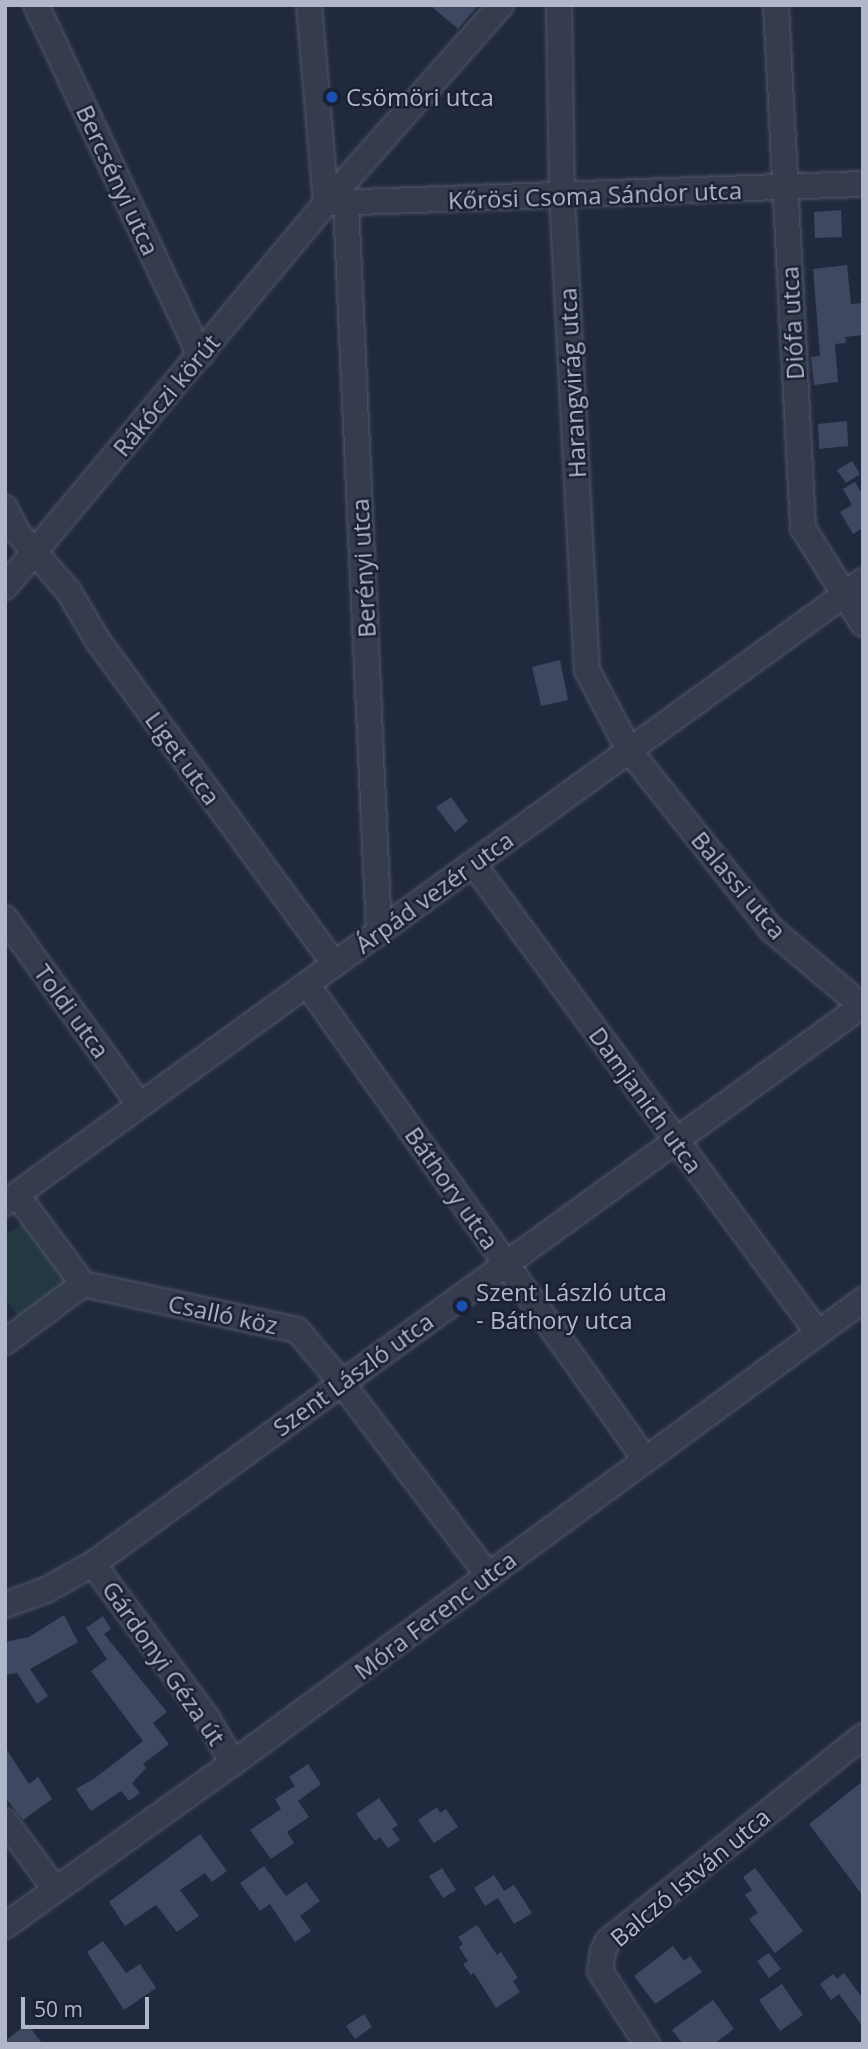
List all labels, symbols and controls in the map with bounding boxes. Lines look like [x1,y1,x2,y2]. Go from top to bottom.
place label: Csömöri utca [346,83,494,111]
marker: Csömöri utca [324,89,340,105]
street label: Bercsényi utca [71,100,165,260]
street label: Kőrösi Csoma Sándor utca [447,175,743,215]
street label: Diófa utca [775,265,809,381]
street label: Harangvirág utca [553,287,591,479]
street label: Rákóczi körút [107,328,225,462]
street label: Berényi utca [345,498,381,638]
street label: Liget utca [140,706,226,810]
street label: Árpád vezér utca [349,825,519,959]
street label: Balassi utca [686,825,792,945]
street label: Toldi utca [28,959,116,1063]
street label: Damjanich utca [583,1021,709,1179]
street label: Báthory utca [399,1121,505,1255]
place label: Szent László utca - Báthory utca [476,1278,667,1334]
street label: Csalló köz [166,1288,280,1340]
marker: Szent László utca - Báthory utca [454,1298,470,1314]
street label: Szent László utca [267,1306,439,1442]
street label: Móra Ferenc utca [348,1545,522,1685]
street label: Gárdonyi Géza út [97,1575,231,1751]
street label: Balczó István utca [604,1802,776,1952]
scale bar [24,1982,152,2026]
text: 50 m [34,1995,83,2023]

